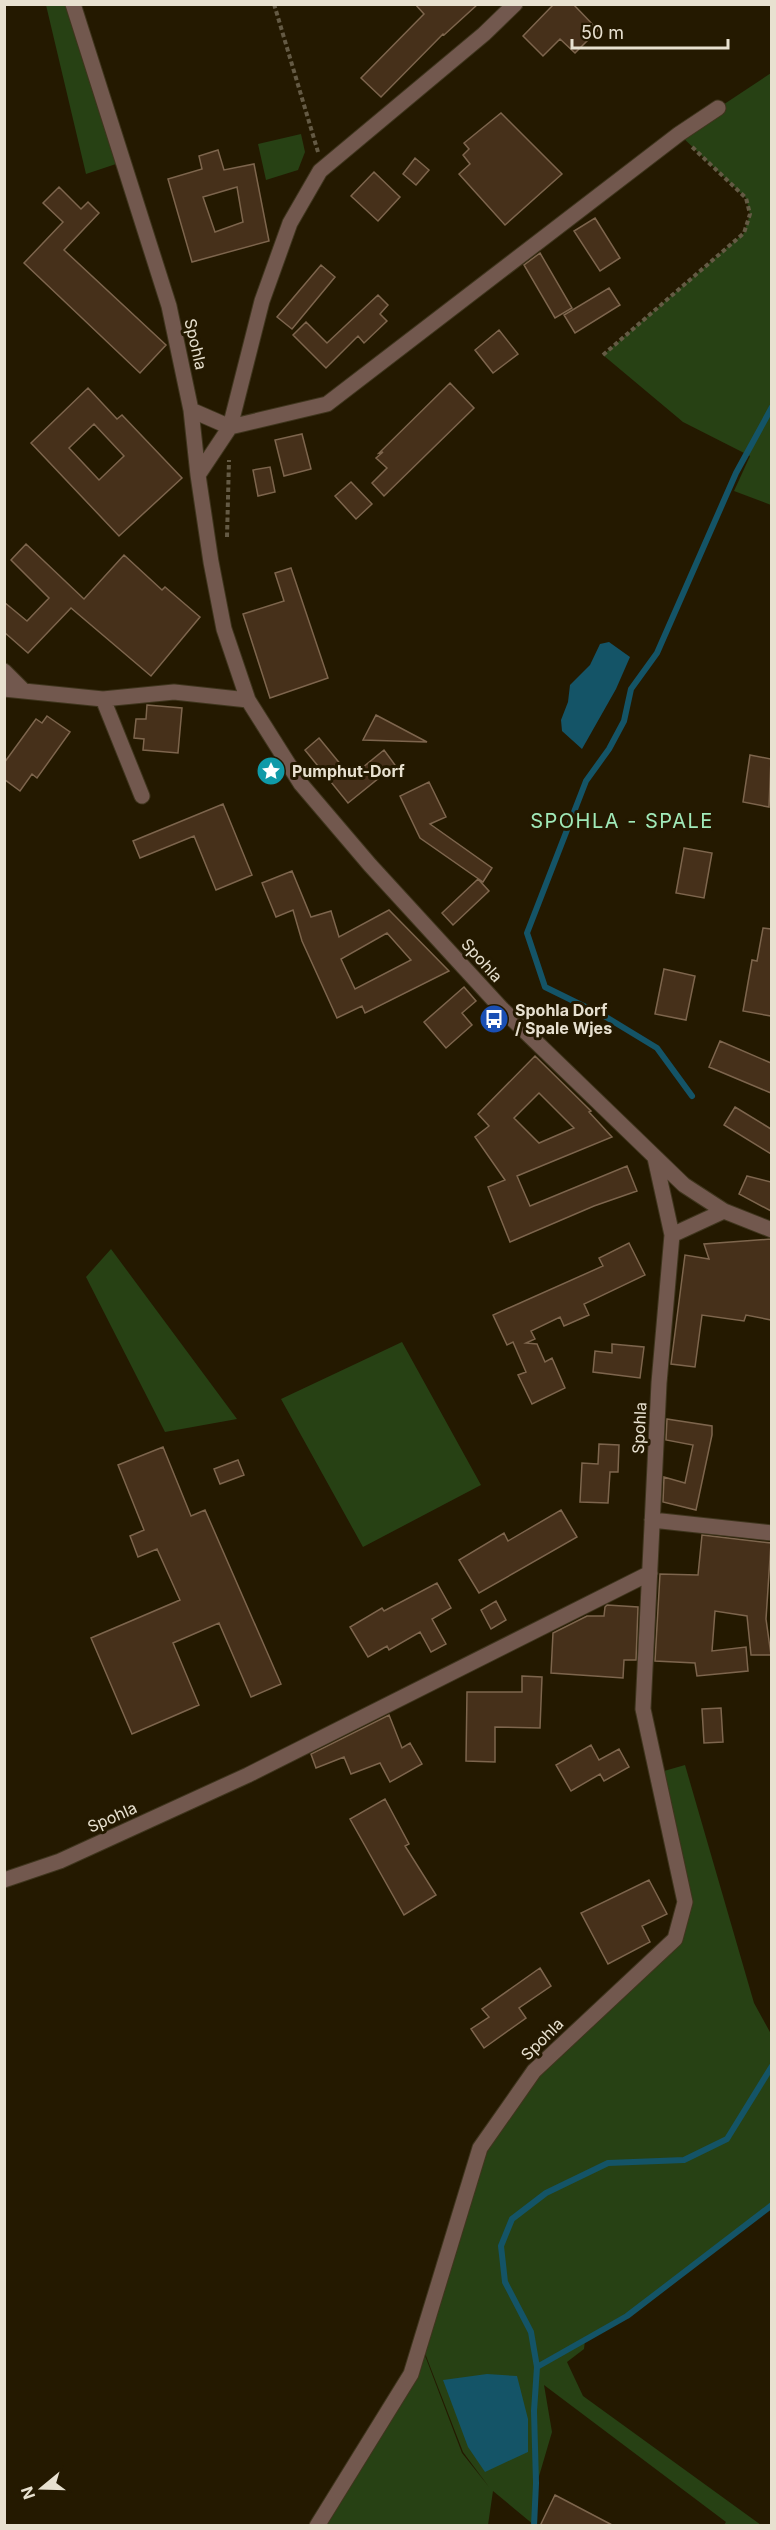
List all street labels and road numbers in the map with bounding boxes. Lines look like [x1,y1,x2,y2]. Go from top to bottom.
street label: Spohla [180,316,212,372]
street label: Spohla [457,934,507,986]
street label: Spohla [628,1402,650,1454]
street label: Spohla [84,1797,140,1837]
street label: Spohla [517,2014,567,2064]

